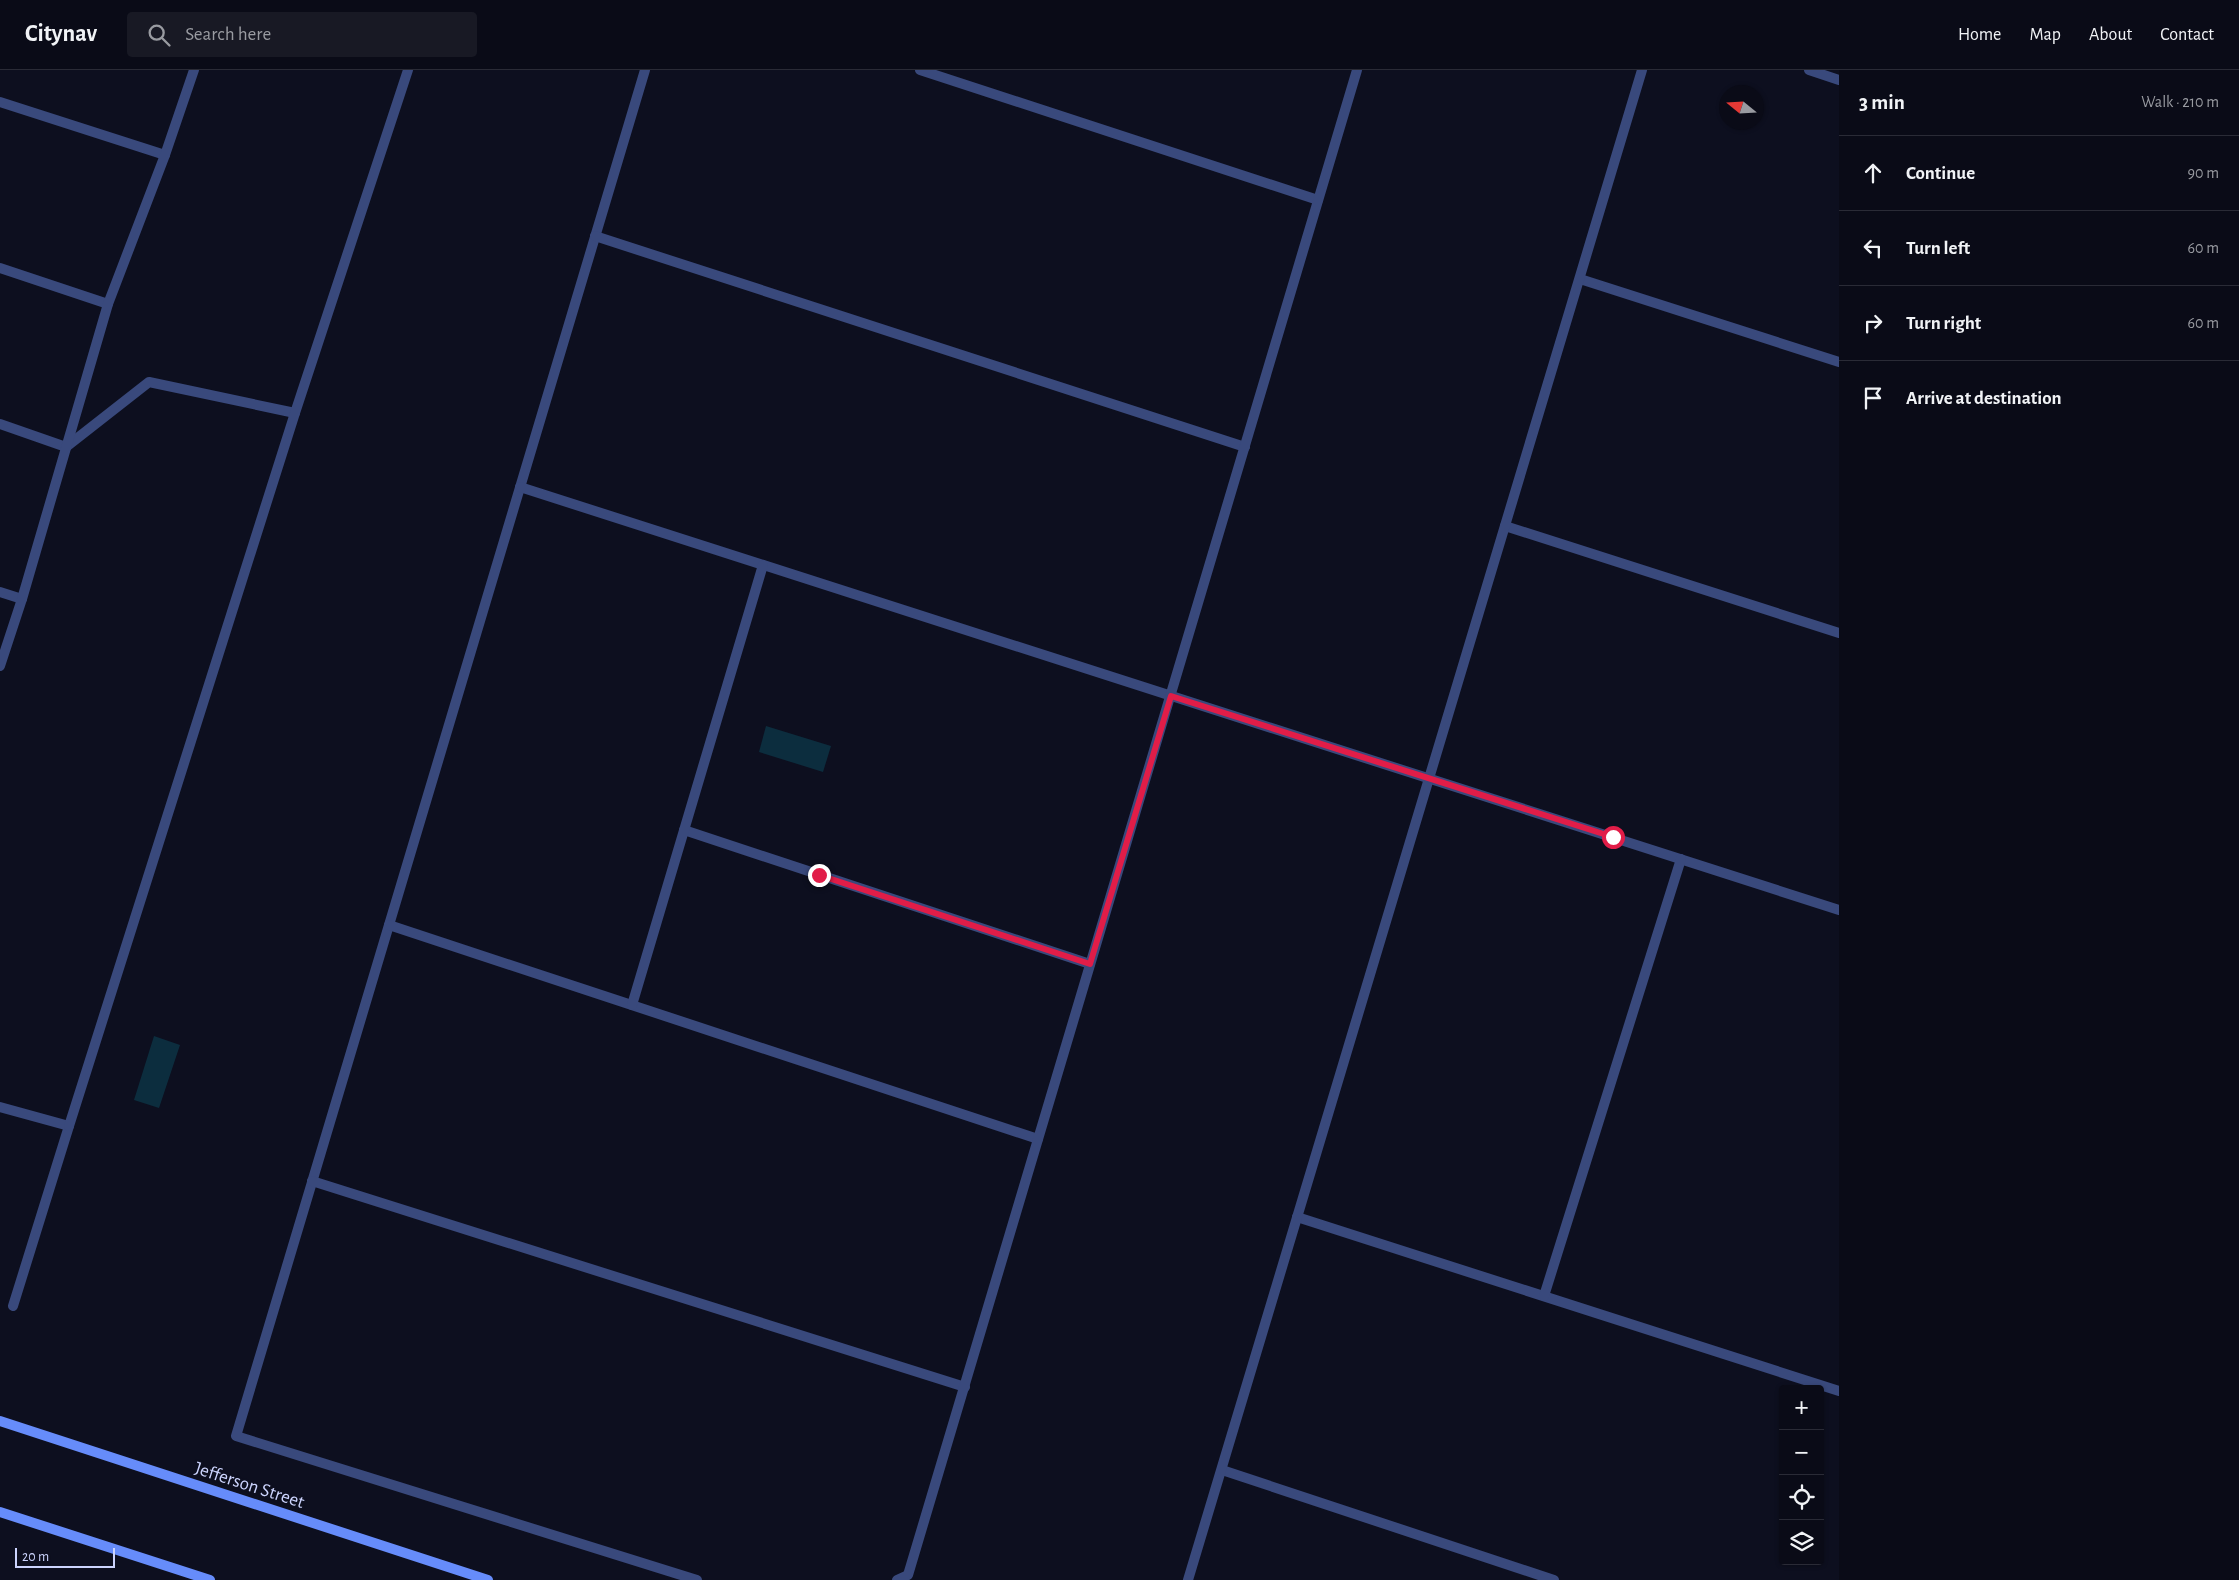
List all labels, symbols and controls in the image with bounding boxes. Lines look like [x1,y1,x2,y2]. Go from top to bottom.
search box [127,12,477,57]
icon: search [145,21,173,49]
text: Citynav [25,22,97,46]
text: Search here [185,25,271,44]
text: Home [1958,26,2001,44]
text: Map [2029,26,2061,44]
text: About [2089,26,2132,44]
text: Contact [2160,26,2214,44]
north arrow [1719,85,1764,130]
text: 3 min [1859,92,1905,113]
text: Walk · 210 m [2141,94,2219,110]
icon: ahead [1859,159,1887,187]
text: Continue [1906,164,1975,183]
text: 90 m [2188,165,2219,181]
icon: left [1859,234,1887,262]
text: Turn left [1906,239,1970,258]
text: 60 m [2188,240,2219,256]
icon: right [1859,309,1887,337]
text: Turn right [1906,314,1981,333]
text: 60 m [2188,315,2219,331]
icon: arrive [1859,384,1887,412]
text: Arrive at destination [1906,389,2062,408]
route start [1602,826,1625,849]
route end [808,864,831,887]
map controls [1779,1385,1824,1565]
button: + [1779,1385,1824,1430]
button: − [1779,1430,1824,1475]
street label: Jefferson Street [192,1459,307,1512]
button: locate [1779,1475,1824,1520]
button: layers [1779,1520,1824,1565]
scale bar [15,1545,115,1568]
text: 20 m [22,1550,49,1564]

